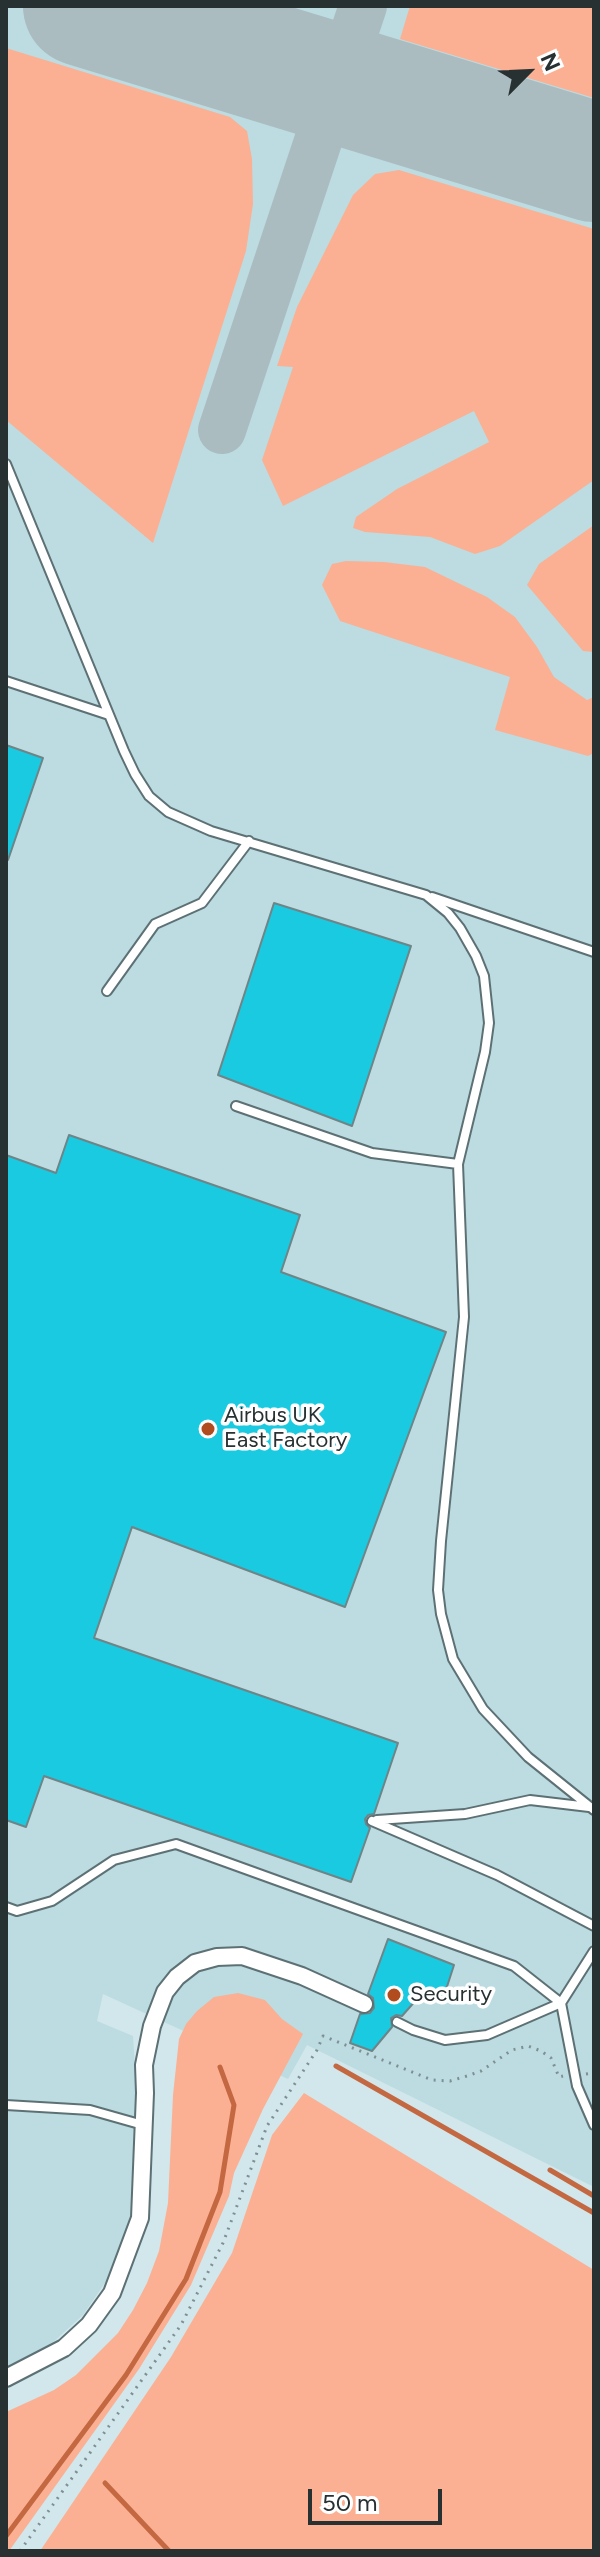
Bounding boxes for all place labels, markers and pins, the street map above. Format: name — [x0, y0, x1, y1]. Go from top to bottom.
place label: Airbus UK East Factory — [224, 1403, 347, 1454]
marker: Airbus UK East Factory — [199, 1420, 217, 1438]
place label: Security — [410, 1982, 492, 2008]
marker: Security — [385, 1986, 403, 2004]

